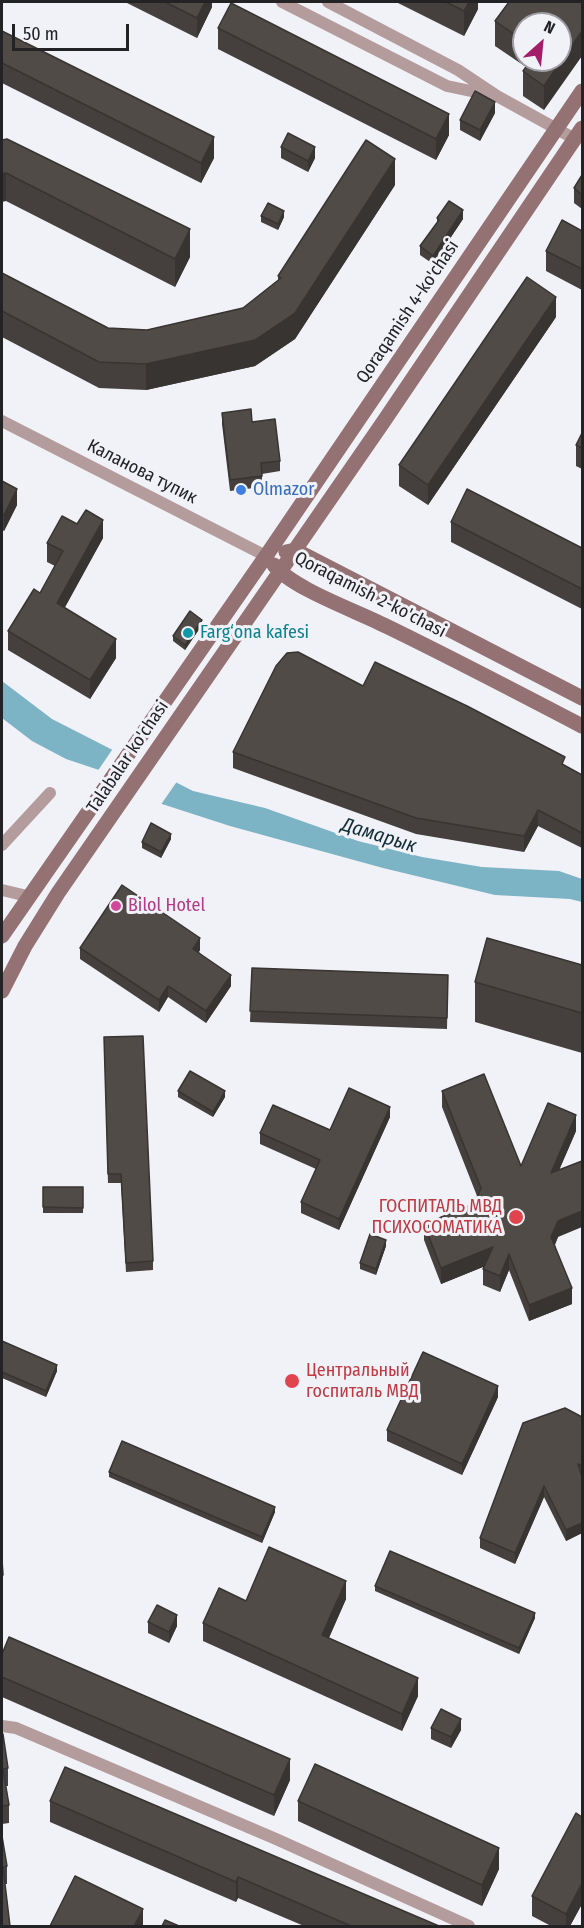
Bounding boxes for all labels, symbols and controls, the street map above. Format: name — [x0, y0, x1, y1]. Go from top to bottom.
scale bar — [15, 12, 132, 50]
north arrow — [512, 12, 572, 72]
text: N — [541, 17, 558, 38]
text: 50 m — [23, 23, 59, 45]
street label: Qoraqamish 4-ko'chasi — [352, 236, 464, 388]
street label: Каланова тупик — [83, 435, 201, 509]
place label: Olmazor — [253, 479, 314, 501]
marker: Olmazor — [234, 483, 248, 497]
street label: Qoraqamish 2-ko'chasi — [291, 547, 449, 643]
place label: Farg‘ona kafesi — [200, 622, 309, 644]
marker: Farg‘ona kafesi — [181, 626, 195, 640]
street label: Talabalar ko'chasi — [83, 697, 173, 817]
water label: Дамарык — [339, 813, 419, 859]
place label: Bilol Hotel — [128, 895, 205, 917]
marker: Bilol Hotel — [109, 899, 123, 913]
place label: ГОСПИТАЛЬ МВД ПСИХОСОМАТИКА — [372, 1196, 502, 1238]
marker: ГОСПИТАЛЬ МВД ПСИХОСОМАТИКА — [507, 1208, 525, 1226]
place label: Центральный госпиталь МВД — [306, 1360, 419, 1402]
marker: Центральный госпиталь МВД — [283, 1372, 301, 1390]

